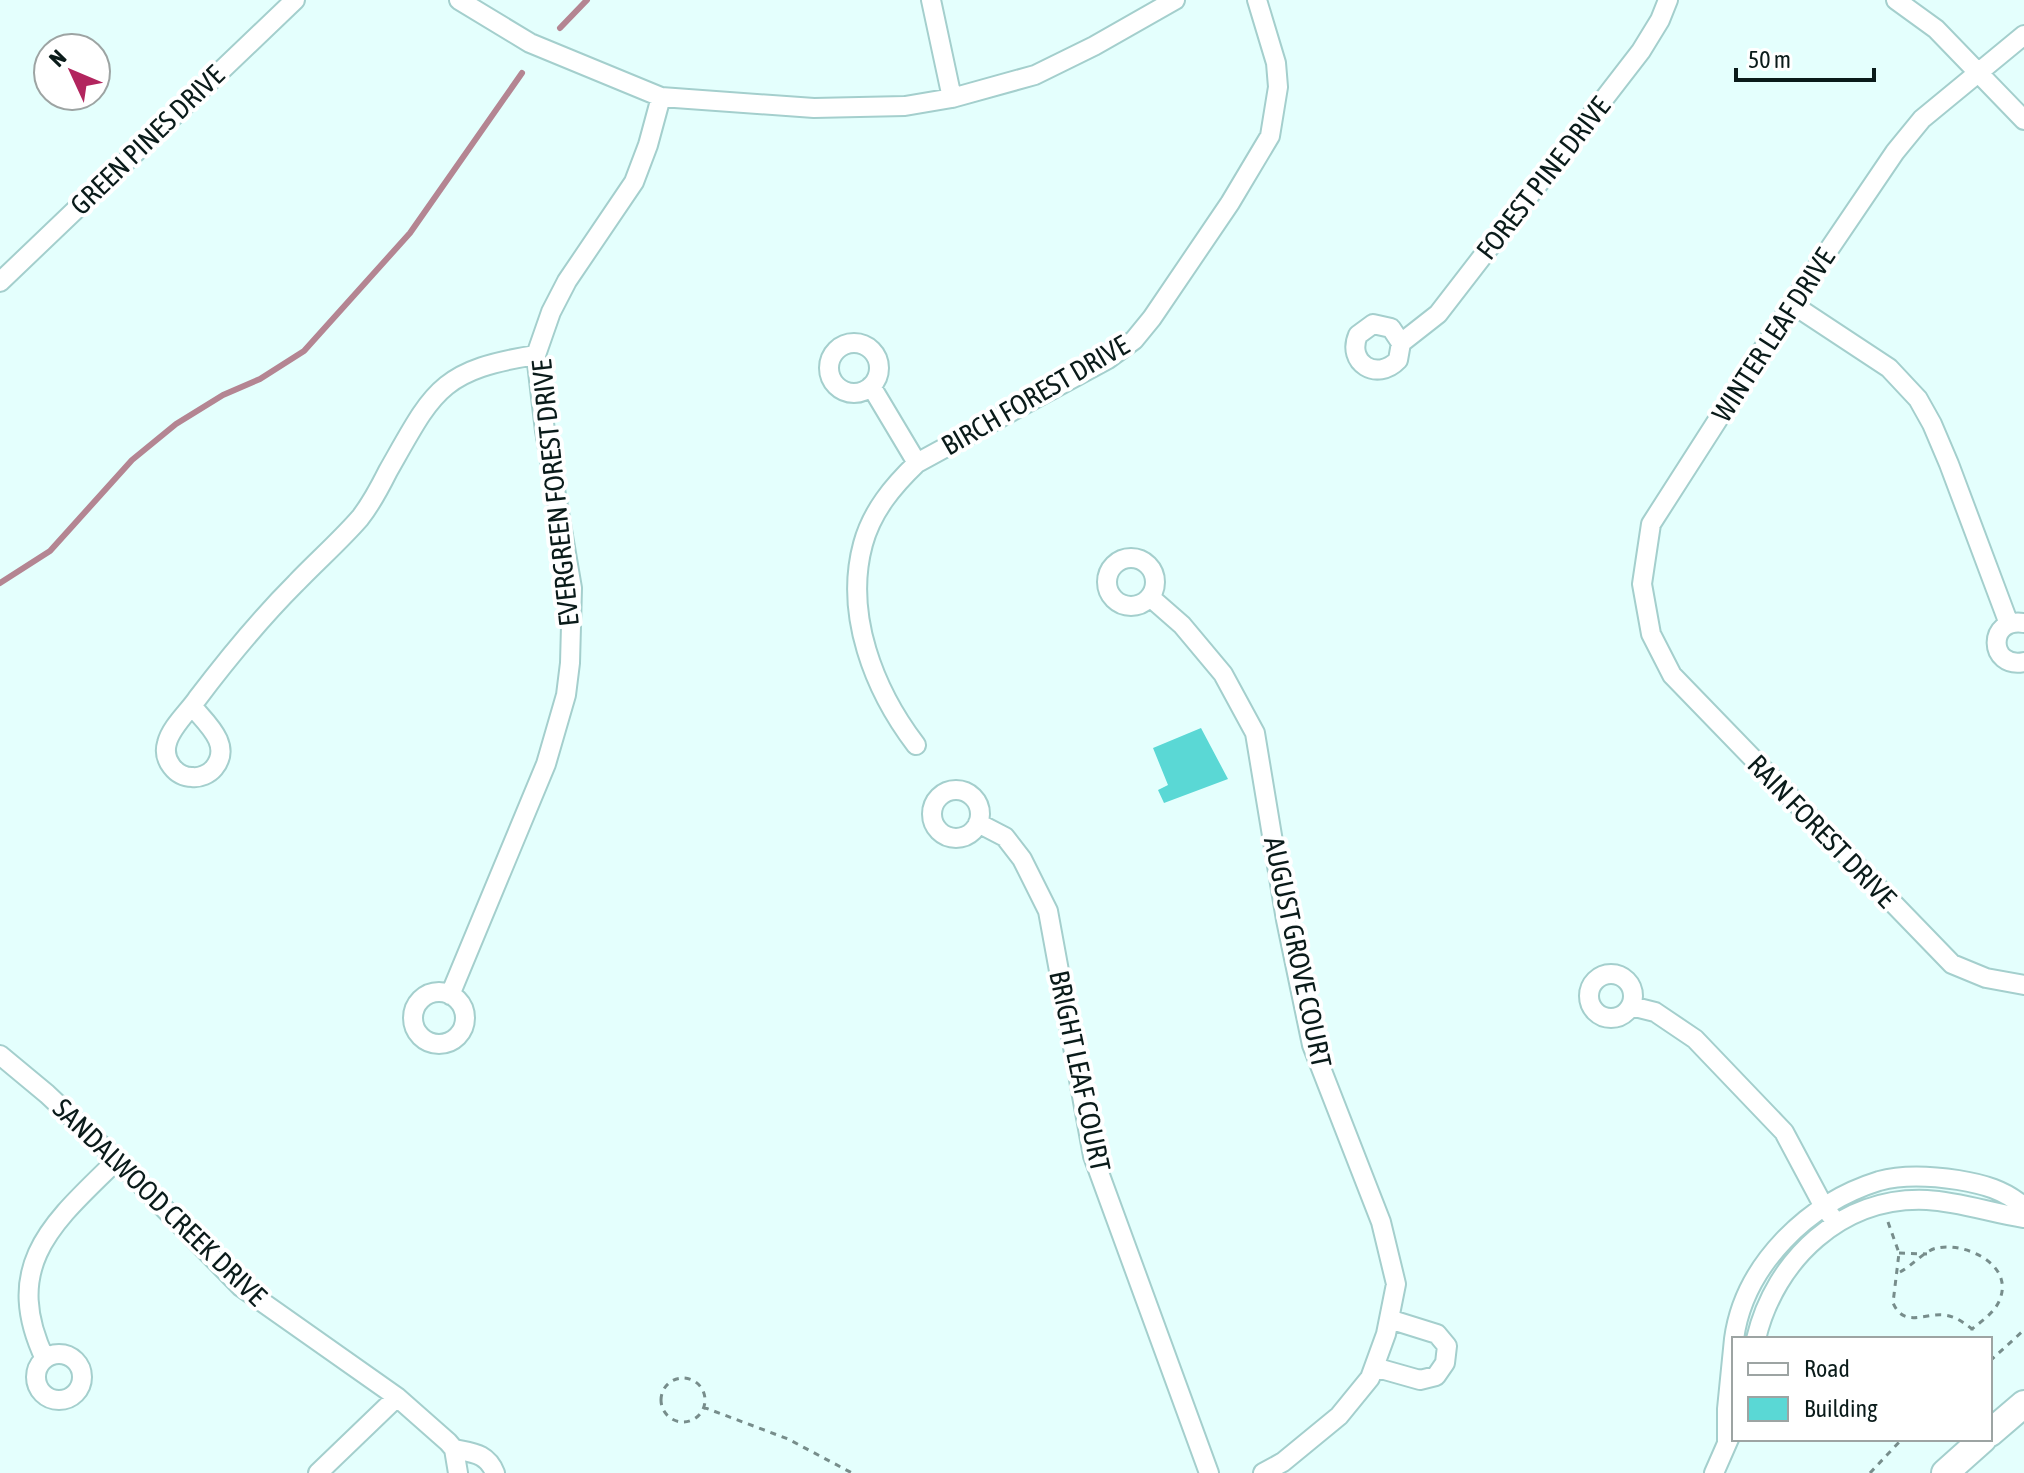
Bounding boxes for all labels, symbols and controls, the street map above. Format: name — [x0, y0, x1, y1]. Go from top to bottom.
north arrow — [32, 32, 112, 112]
scale bar — [1736, 32, 1874, 82]
text: N — [44, 44, 71, 72]
text: 50 m — [1748, 46, 1791, 73]
street label: GREEN PINES DRIVE — [64, 59, 230, 221]
street label: FOREST PINE DRIVE — [1470, 90, 1616, 266]
street label: WINTER LEAF DRIVE — [1705, 242, 1841, 428]
street label: BIRCH FOREST DRIVE — [936, 328, 1134, 462]
street label: EVERGREEN FOREST DRIVE — [525, 358, 585, 628]
street label: RAIN FOREST DRIVE — [1741, 748, 1903, 914]
street label: AUGUST GROVE COURT — [1258, 834, 1338, 1070]
street label: BRIGHT LEAF COURT — [1043, 968, 1117, 1174]
street label: SANDALWOOD CREEK DRIVE — [47, 1092, 273, 1312]
legend — [1732, 1337, 1992, 1441]
text: Road — [1804, 1355, 1850, 1382]
text: Building — [1804, 1395, 1878, 1422]

